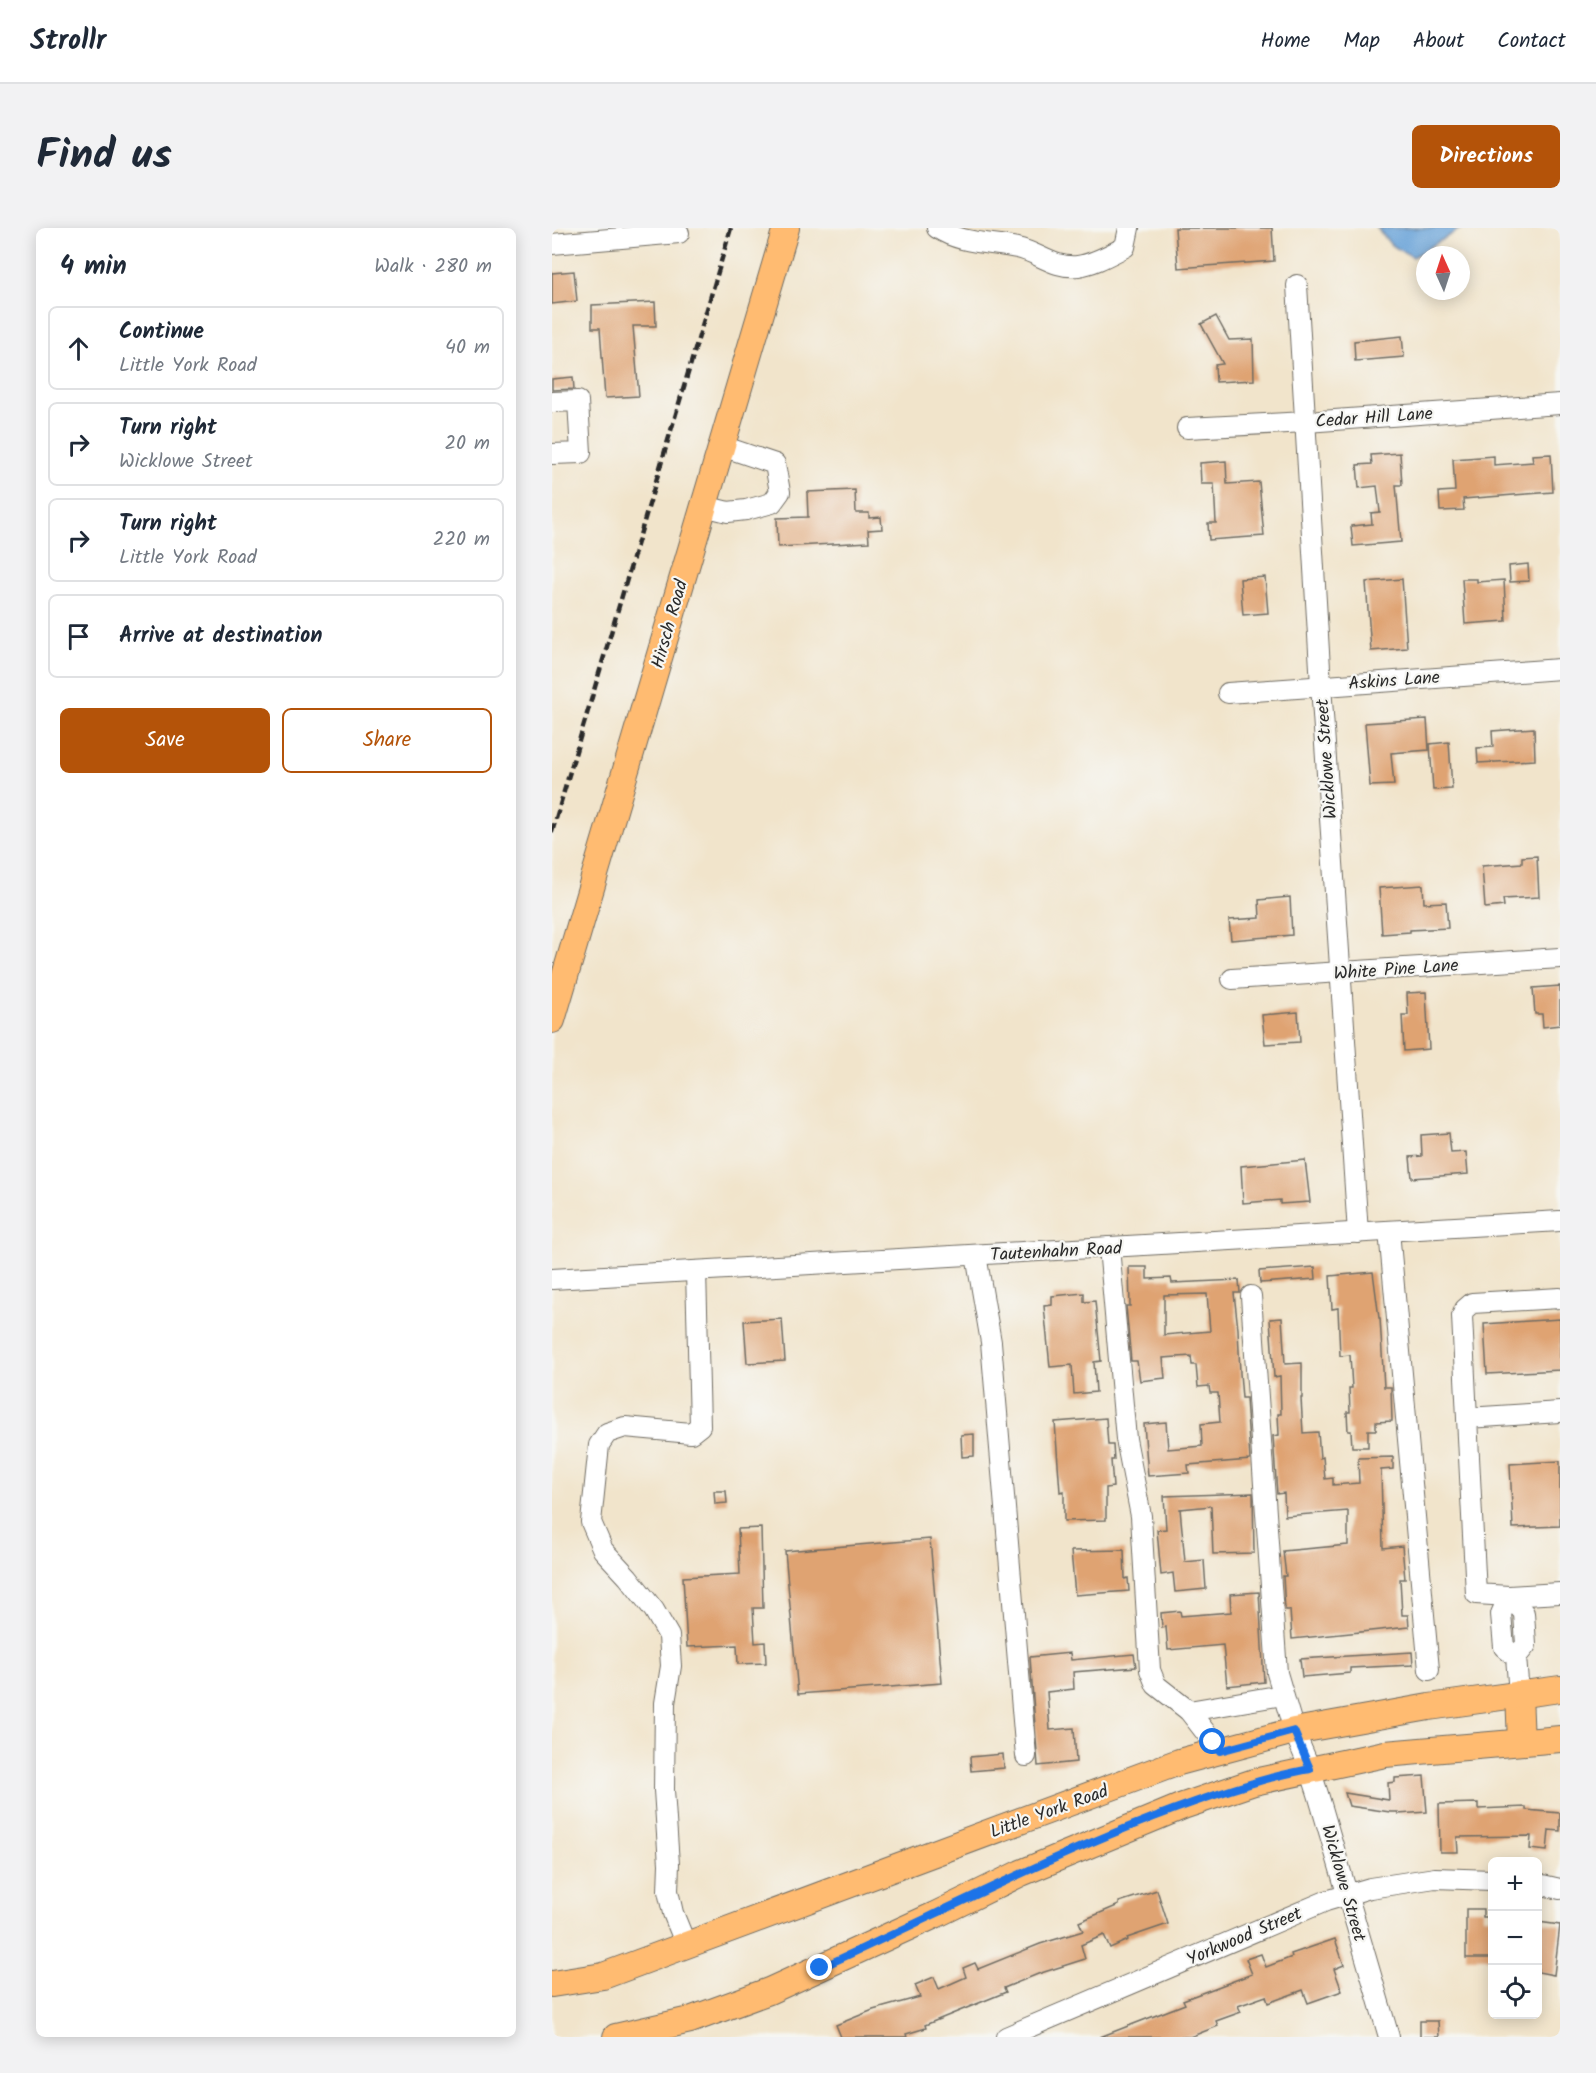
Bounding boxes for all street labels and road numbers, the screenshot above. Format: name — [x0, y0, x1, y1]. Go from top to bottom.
street label: Cedar Hill Lane — [1314, 400, 1434, 437]
street label: Hirsch Road — [644, 576, 697, 672]
street label: Askins Lane — [1347, 664, 1441, 699]
street label: Wicklowe Street — [1309, 697, 1346, 820]
street label: White Pine Lane — [1333, 952, 1460, 989]
street label: Tautenhahn Road — [989, 1235, 1124, 1270]
street label: Little York Road — [986, 1777, 1114, 1847]
street label: Wicklowe Street — [1312, 1822, 1373, 1946]
street label: Yorkwood Street — [1182, 1900, 1308, 1975]

